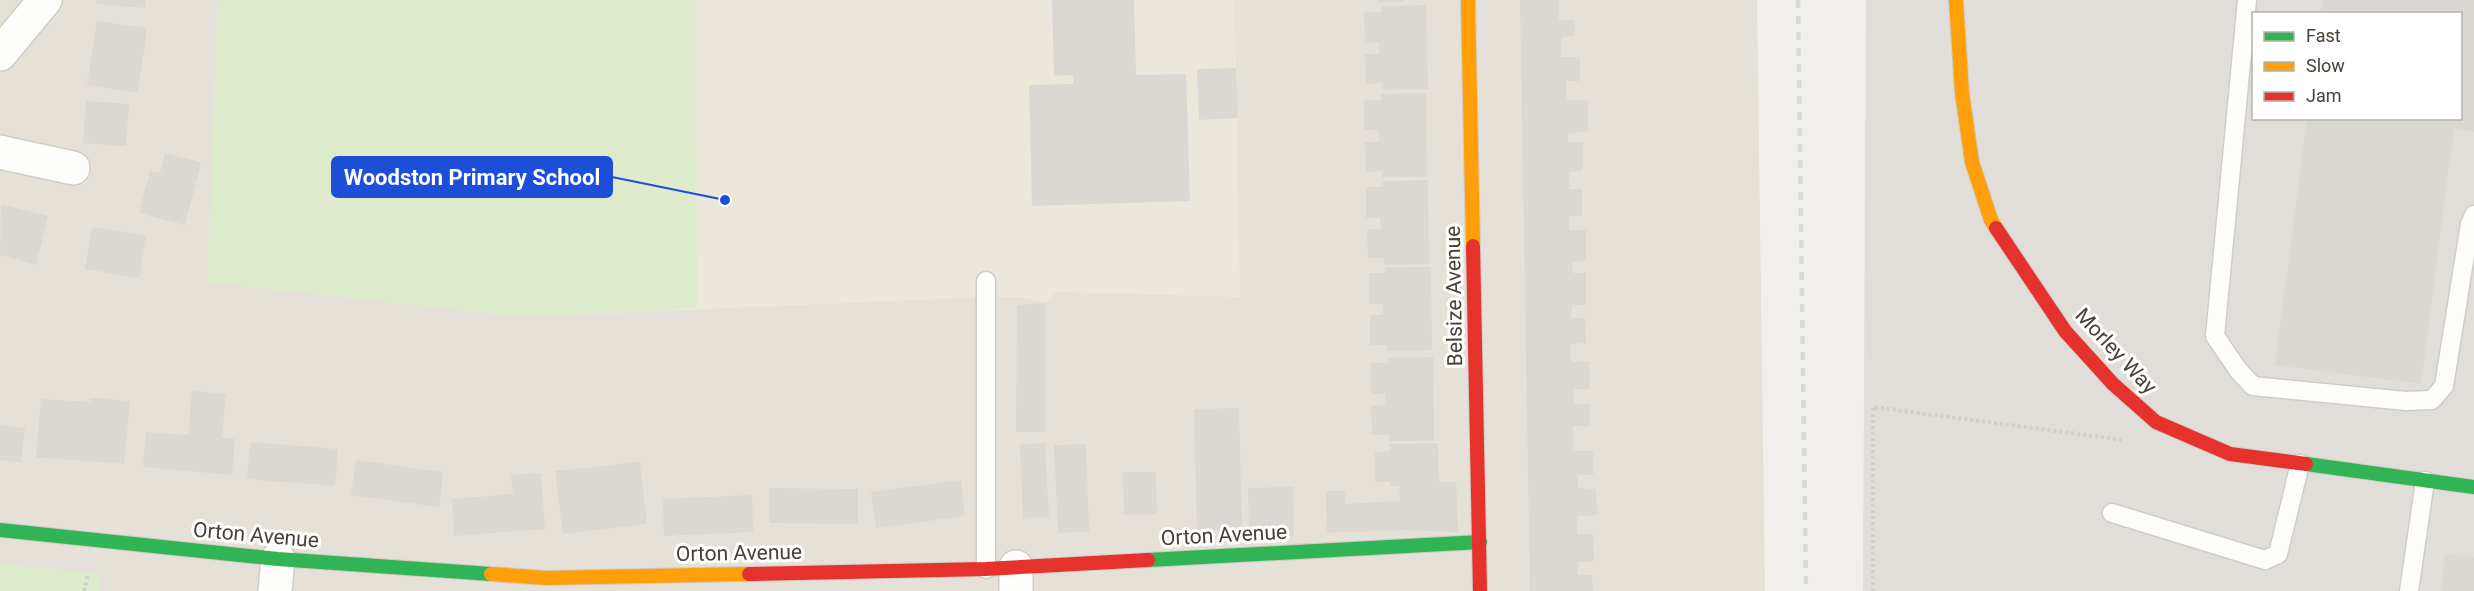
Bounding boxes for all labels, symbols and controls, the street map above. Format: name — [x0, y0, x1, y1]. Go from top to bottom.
legend — [2252, 12, 2462, 120]
text: Fast — [2306, 25, 2341, 46]
text: Slow — [2306, 55, 2345, 76]
text: Jam — [2306, 85, 2342, 106]
callout: Woodston Primary School — [332, 157, 612, 197]
text: Woodston Primary School — [344, 165, 600, 190]
street label: Belsize Avenue — [1441, 226, 1467, 366]
street label: Morley Way — [2070, 303, 2162, 399]
street label: Orton Avenue — [192, 518, 320, 552]
street label: Orton Avenue — [1160, 520, 1288, 550]
street label: Orton Avenue — [676, 540, 802, 566]

